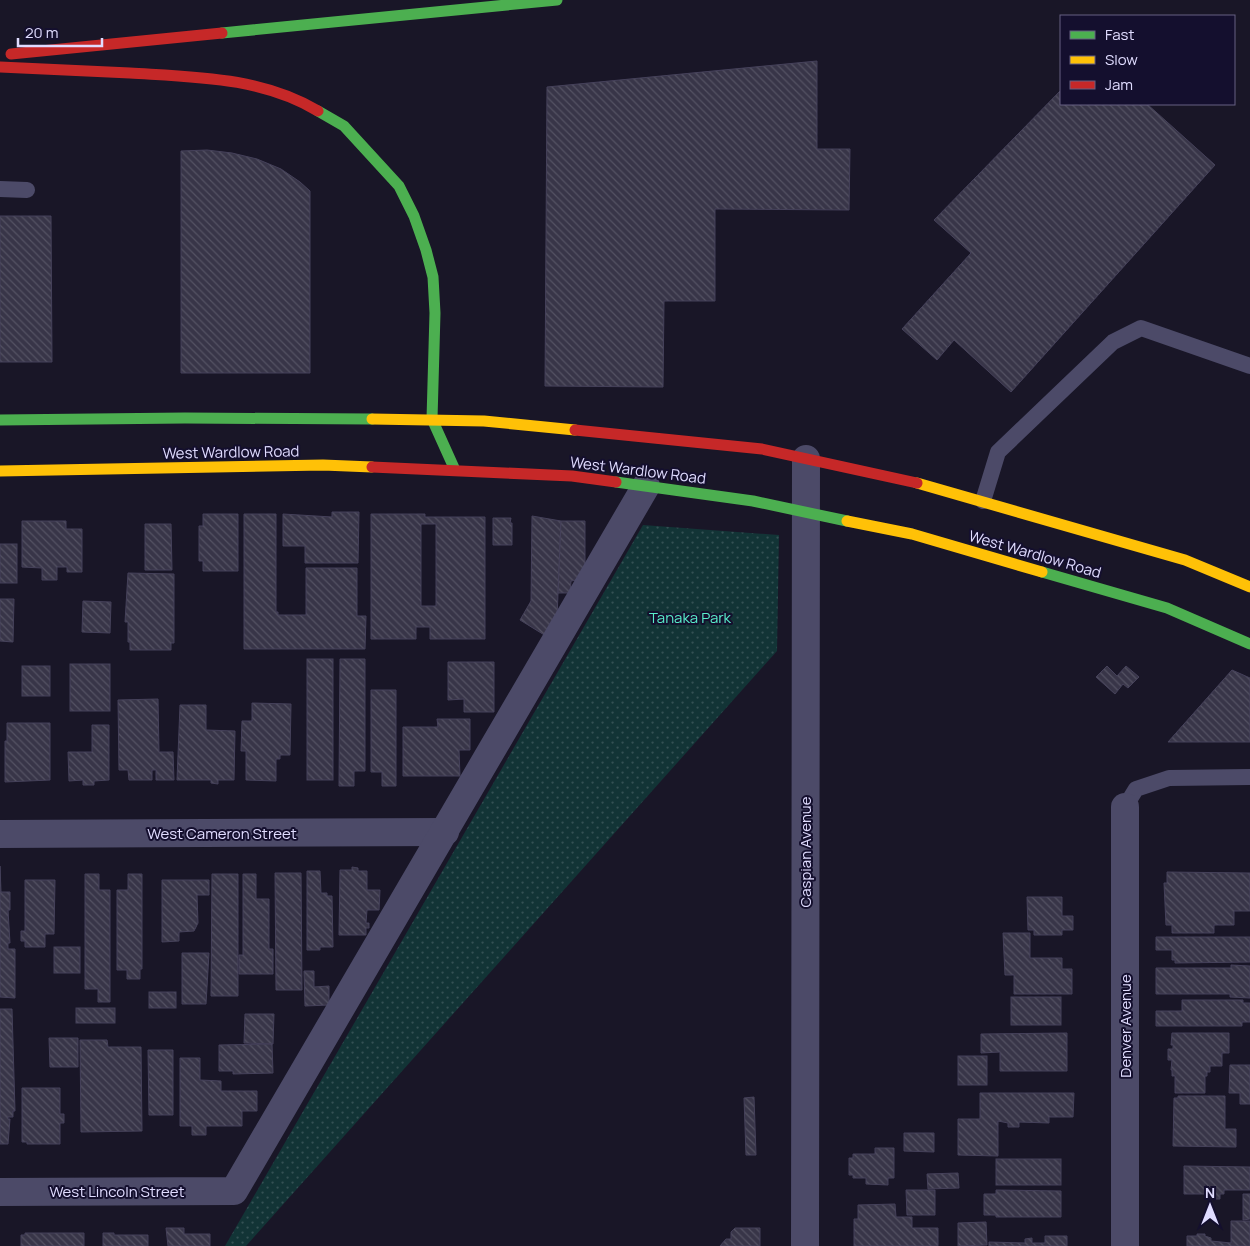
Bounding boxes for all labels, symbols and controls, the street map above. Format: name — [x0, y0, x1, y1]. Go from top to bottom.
scale bar — [18, 15, 101, 47]
legend — [1060, 15, 1235, 105]
text: 20 m — [25, 22, 58, 43]
text: Fast — [1105, 24, 1134, 45]
text: Slow — [1105, 49, 1138, 70]
text: Jam — [1105, 74, 1133, 95]
street label: West Wardlow Road — [162, 440, 300, 464]
street label: West Wardlow Road — [569, 451, 707, 489]
street label: West Wardlow Road — [966, 525, 1104, 583]
park label: Tanaka Park — [649, 607, 732, 628]
street label: Caspian Avenue — [795, 796, 816, 907]
street label: West Cameron Street — [147, 823, 297, 844]
street label: Denver Avenue — [1115, 974, 1136, 1078]
street label: West Lincoln Street — [49, 1181, 185, 1202]
north arrow — [1185, 1181, 1235, 1231]
text: N — [1205, 1183, 1215, 1202]

